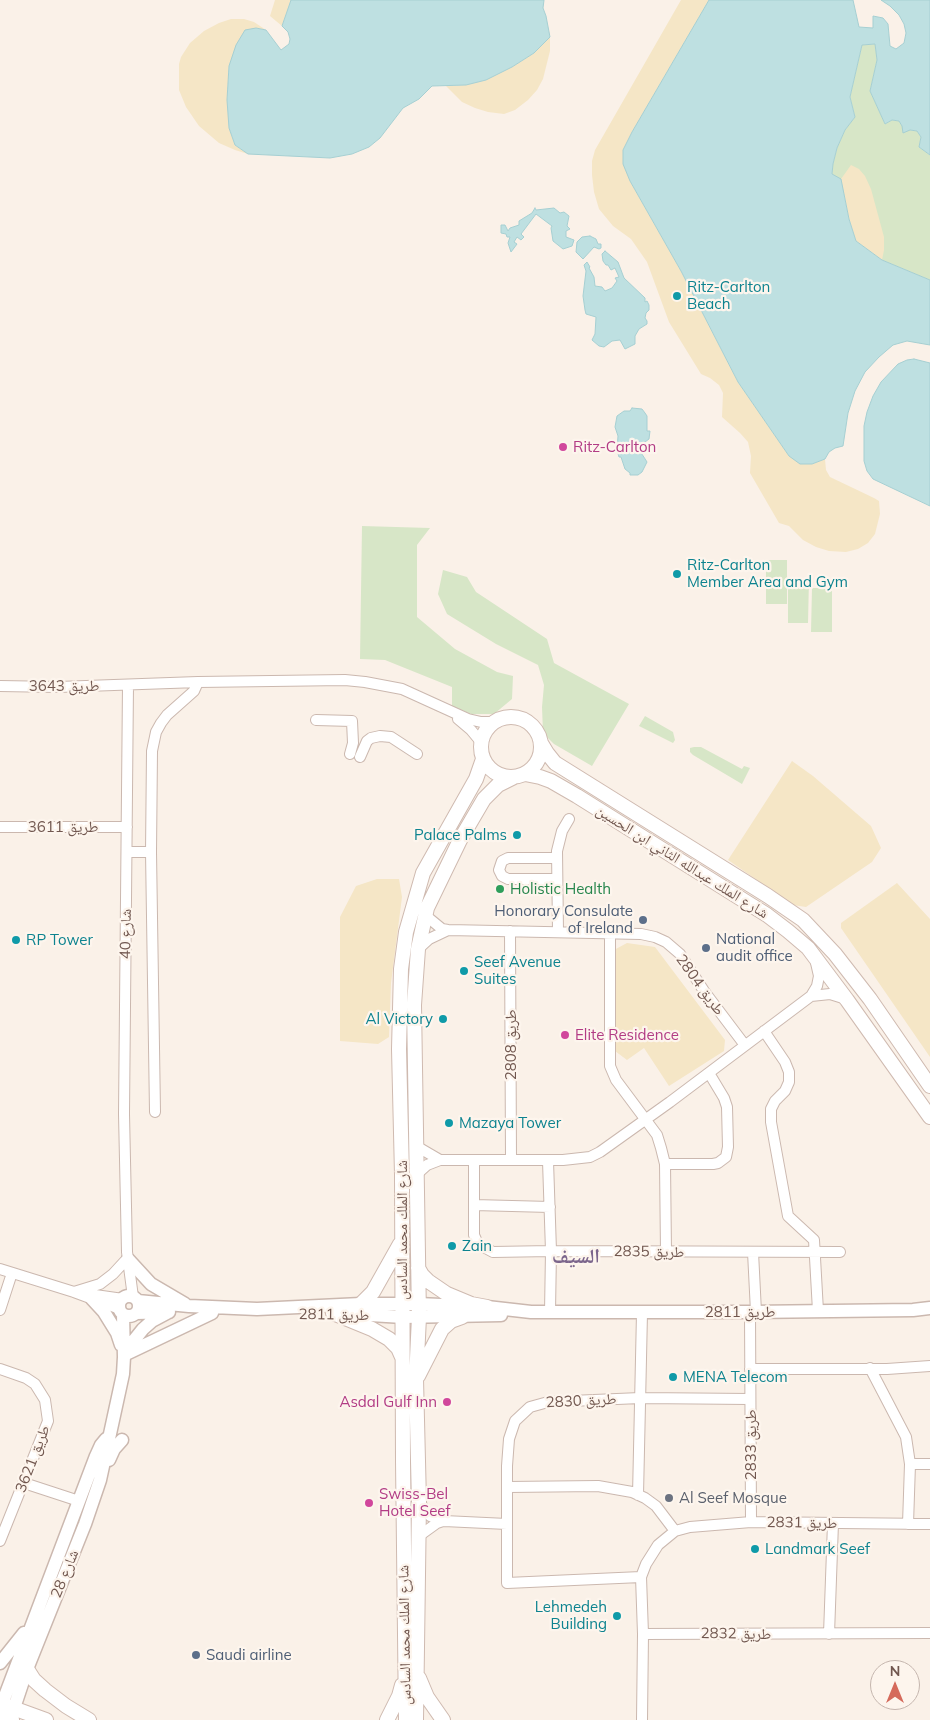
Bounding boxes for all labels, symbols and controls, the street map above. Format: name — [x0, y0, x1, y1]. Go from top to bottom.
place label: Ritz-Carlton Beach — [687, 278, 770, 313]
marker: Ritz-Carlton Beach — [671, 290, 683, 302]
place label: Ritz-Carlton — [573, 438, 656, 456]
marker: Ritz-Carlton — [557, 441, 569, 453]
place label: Ritz-Carlton Member Area and Gym — [687, 556, 848, 591]
marker: Ritz-Carlton Member Area and Gym — [671, 568, 683, 580]
street label: طريق 3643 — [29, 677, 99, 695]
street label: شارع الملك عبدالله الثاني ابن الحسين — [593, 801, 771, 923]
street label: طريق 3611 — [28, 818, 98, 836]
place label: Palace Palms — [414, 826, 507, 844]
marker: Palace Palms — [511, 829, 523, 841]
place label: Holistic Health — [510, 880, 611, 898]
marker: Holistic Health — [494, 883, 506, 895]
place label: Honorary Consulate of Ireland — [494, 902, 633, 937]
street label: شارع 40 — [117, 909, 135, 959]
marker: Honorary Consulate of Ireland — [637, 914, 649, 926]
place label: National audit office — [716, 930, 793, 965]
place label: RP Tower — [26, 931, 93, 949]
marker: RP Tower — [10, 934, 22, 946]
marker: National audit office — [700, 942, 712, 954]
street label: طريق 2804 — [672, 951, 728, 1019]
place label: Seef Avenue Suites — [474, 953, 561, 988]
marker: Seef Avenue Suites — [458, 965, 470, 977]
place label: Al Victory — [365, 1010, 433, 1028]
street label: طريق 2808 — [502, 1010, 520, 1080]
marker: Al Victory — [437, 1013, 449, 1025]
place label: Elite Residence — [575, 1026, 679, 1044]
marker: Elite Residence — [559, 1029, 571, 1041]
place label: Mazaya Tower — [459, 1114, 561, 1132]
marker: Mazaya Tower — [443, 1117, 455, 1129]
street label: شارع الملك محمد السادس — [393, 1160, 411, 1300]
place label: Zain — [462, 1237, 492, 1255]
marker: Zain — [446, 1240, 458, 1252]
street label: طريق 2835 — [614, 1242, 684, 1262]
district label: السيف — [552, 1245, 600, 1269]
street label: طريق 2811 — [705, 1303, 775, 1321]
street label: طريق 2811 — [299, 1305, 369, 1325]
place label: MENA Telecom — [683, 1368, 788, 1386]
marker: MENA Telecom — [667, 1371, 679, 1383]
street label: طريق 2830 — [545, 1390, 617, 1412]
place label: Asdal Gulf Inn — [340, 1393, 437, 1411]
marker: Asdal Gulf Inn — [441, 1396, 453, 1408]
street label: طريق 2833 — [742, 1410, 760, 1480]
street label: طريق 3621 — [12, 1423, 54, 1495]
place label: Swiss-Bel Hotel Seef — [379, 1485, 451, 1520]
place label: Al Seef Mosque — [679, 1489, 787, 1507]
marker: Al Seef Mosque — [663, 1492, 675, 1504]
marker: Swiss-Bel Hotel Seef — [363, 1497, 375, 1509]
street label: طريق 2831 — [767, 1513, 837, 1533]
place label: Landmark Seef — [765, 1540, 870, 1558]
marker: Landmark Seef — [749, 1543, 761, 1555]
street label: شارع 28 — [47, 1547, 83, 1601]
street label: شارع الملك محمد السادس — [395, 1565, 415, 1705]
place label: Lehmedeh Building — [535, 1598, 607, 1633]
marker: Lehmedeh Building — [611, 1610, 623, 1622]
street label: طريق 2832 — [701, 1624, 771, 1644]
place label: Saudi airline — [206, 1646, 292, 1664]
marker: Saudi airline — [190, 1649, 202, 1661]
north arrow — [870, 1660, 920, 1710]
text: N — [890, 1662, 900, 1680]

